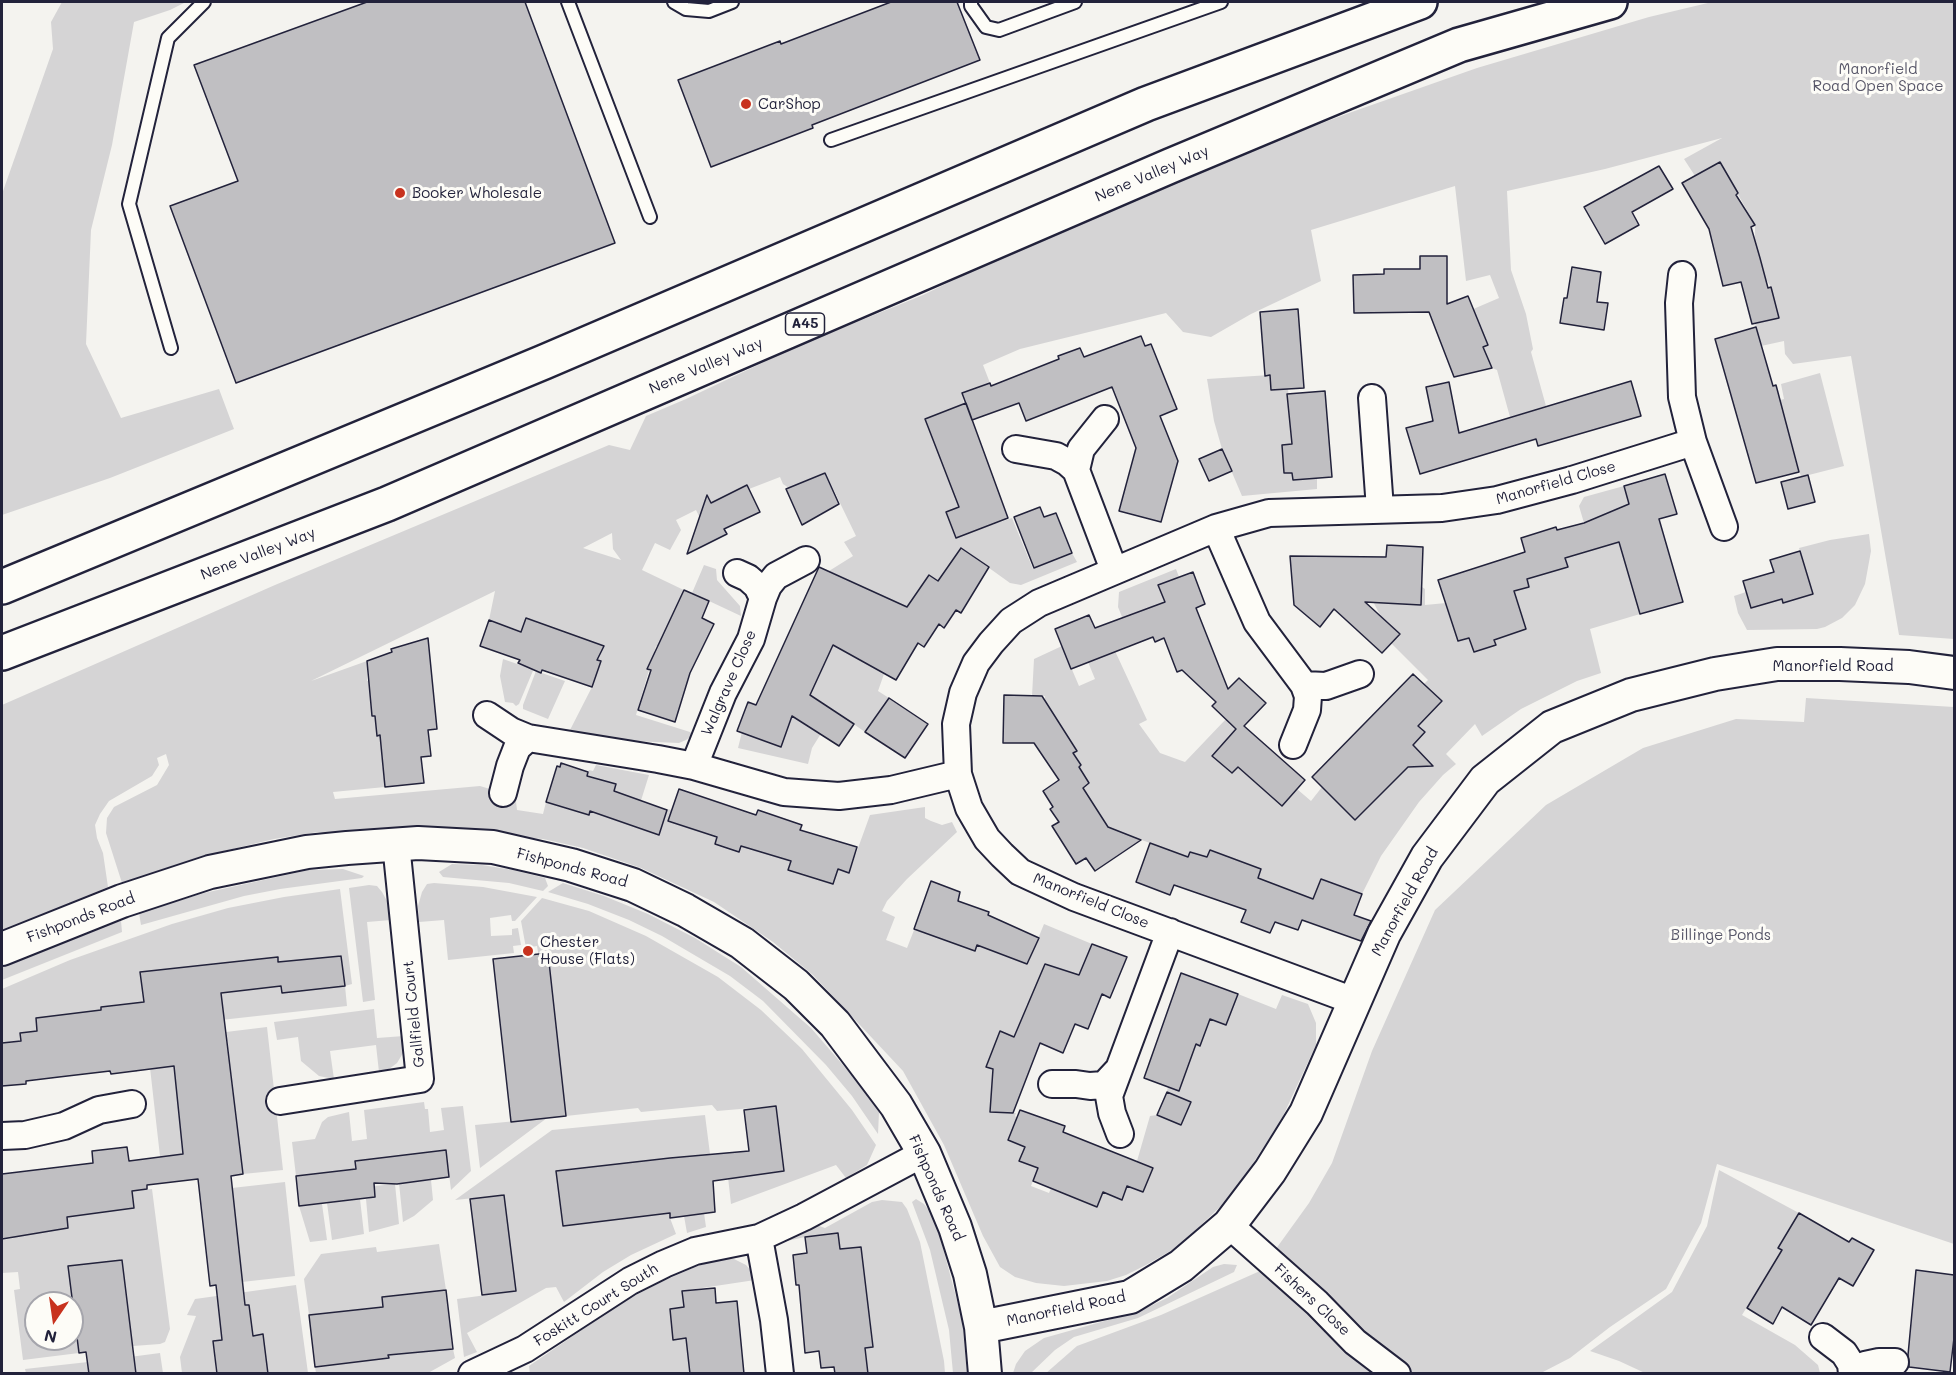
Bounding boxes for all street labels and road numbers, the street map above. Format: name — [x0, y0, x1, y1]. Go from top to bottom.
street label: Nene Valley Way — [1093, 142, 1211, 206]
road number: A45 — [786, 313, 824, 335]
street label: Nene Valley Way — [647, 334, 765, 398]
street label: Manorfield Close — [1494, 457, 1618, 509]
street label: Nene Valley Way — [198, 524, 318, 584]
street label: Walgrave Close — [698, 627, 760, 739]
street label: Manorfield Road — [1772, 657, 1894, 675]
street label: Fishponds Road — [515, 845, 629, 891]
street label: Manorfield Road — [1368, 845, 1442, 959]
street label: Manorfield Close — [1030, 869, 1152, 933]
street label: Fishponds Road — [24, 889, 138, 947]
street label: Gallfield Court — [399, 959, 429, 1069]
street label: Fishponds Road — [905, 1132, 967, 1244]
street label: Foskitt Court South — [531, 1260, 661, 1350]
street label: Fishers Close — [1270, 1260, 1354, 1340]
street label: Manorfield Road — [1005, 1288, 1127, 1330]

